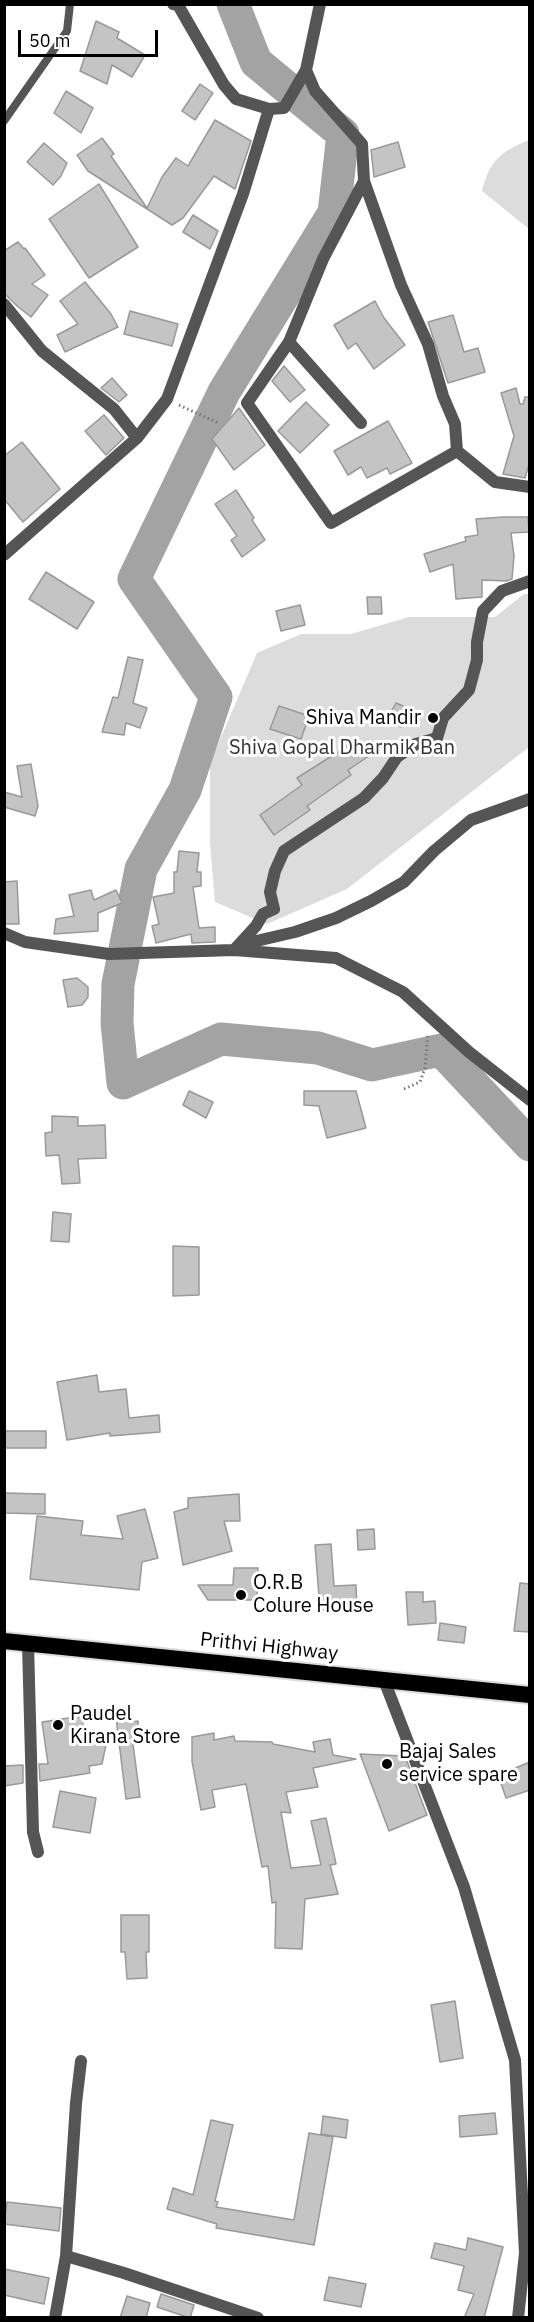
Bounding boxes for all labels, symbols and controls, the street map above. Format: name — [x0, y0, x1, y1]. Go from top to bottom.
scale bar — [21, 18, 160, 56]
text: 50 m — [29, 29, 71, 52]
place label: Shiva Mandir — [306, 706, 421, 730]
marker: Shiva Mandir — [426, 711, 440, 725]
park label: Shiva Gopal Dharmik Ban — [229, 736, 455, 760]
place label: O.R.B Colure House — [253, 1571, 374, 1618]
marker: O.R.B Colure House — [234, 1588, 248, 1602]
street label: Prithvi Highway — [199, 1628, 339, 1666]
place label: Paudel Kirana Store — [70, 1702, 180, 1749]
marker: Paudel Kirana Store — [51, 1718, 65, 1732]
place label: Bajaj Sales service spare — [399, 1740, 518, 1787]
marker: Bajaj Sales service spare — [380, 1757, 394, 1771]

